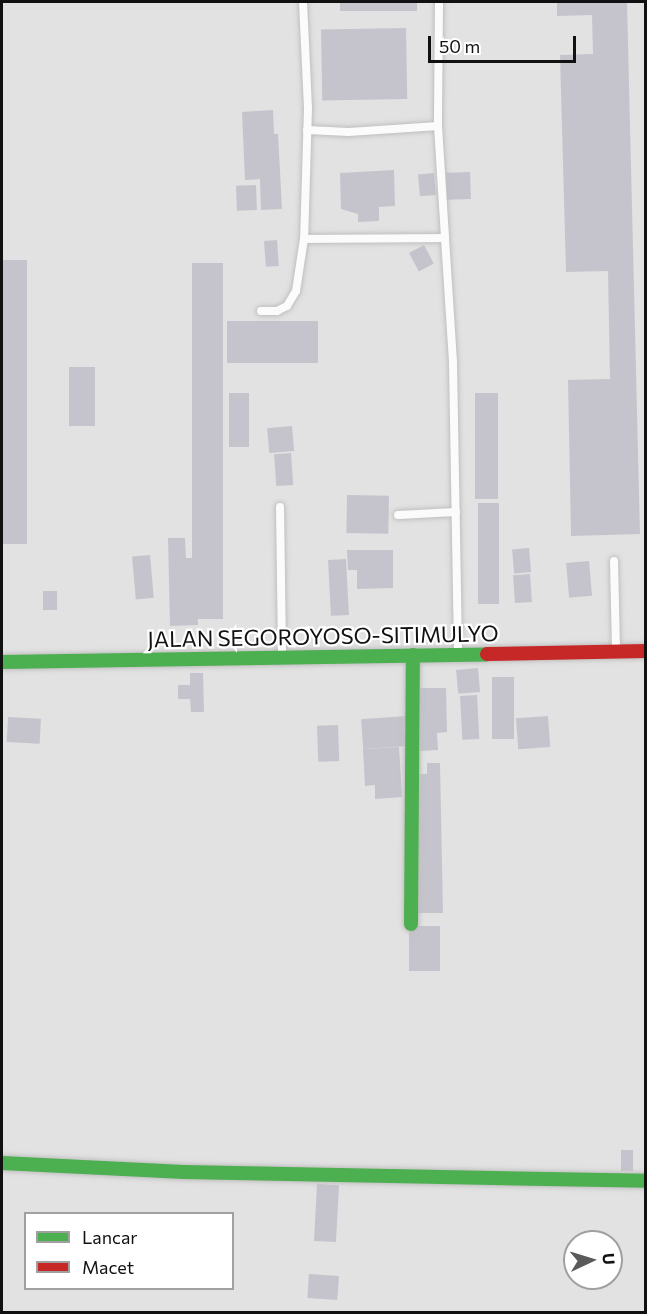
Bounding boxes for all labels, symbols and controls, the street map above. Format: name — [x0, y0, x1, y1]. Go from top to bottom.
scale bar — [431, 24, 580, 62]
text: 50 m — [439, 35, 480, 57]
street label: JALAN SEGOROYOSO-SITIMULYO — [147, 620, 499, 652]
legend — [24, 1212, 234, 1290]
text: Lancar — [82, 1226, 138, 1248]
north arrow — [563, 1230, 623, 1290]
text: U — [600, 1252, 619, 1265]
text: Macet — [82, 1256, 134, 1278]

